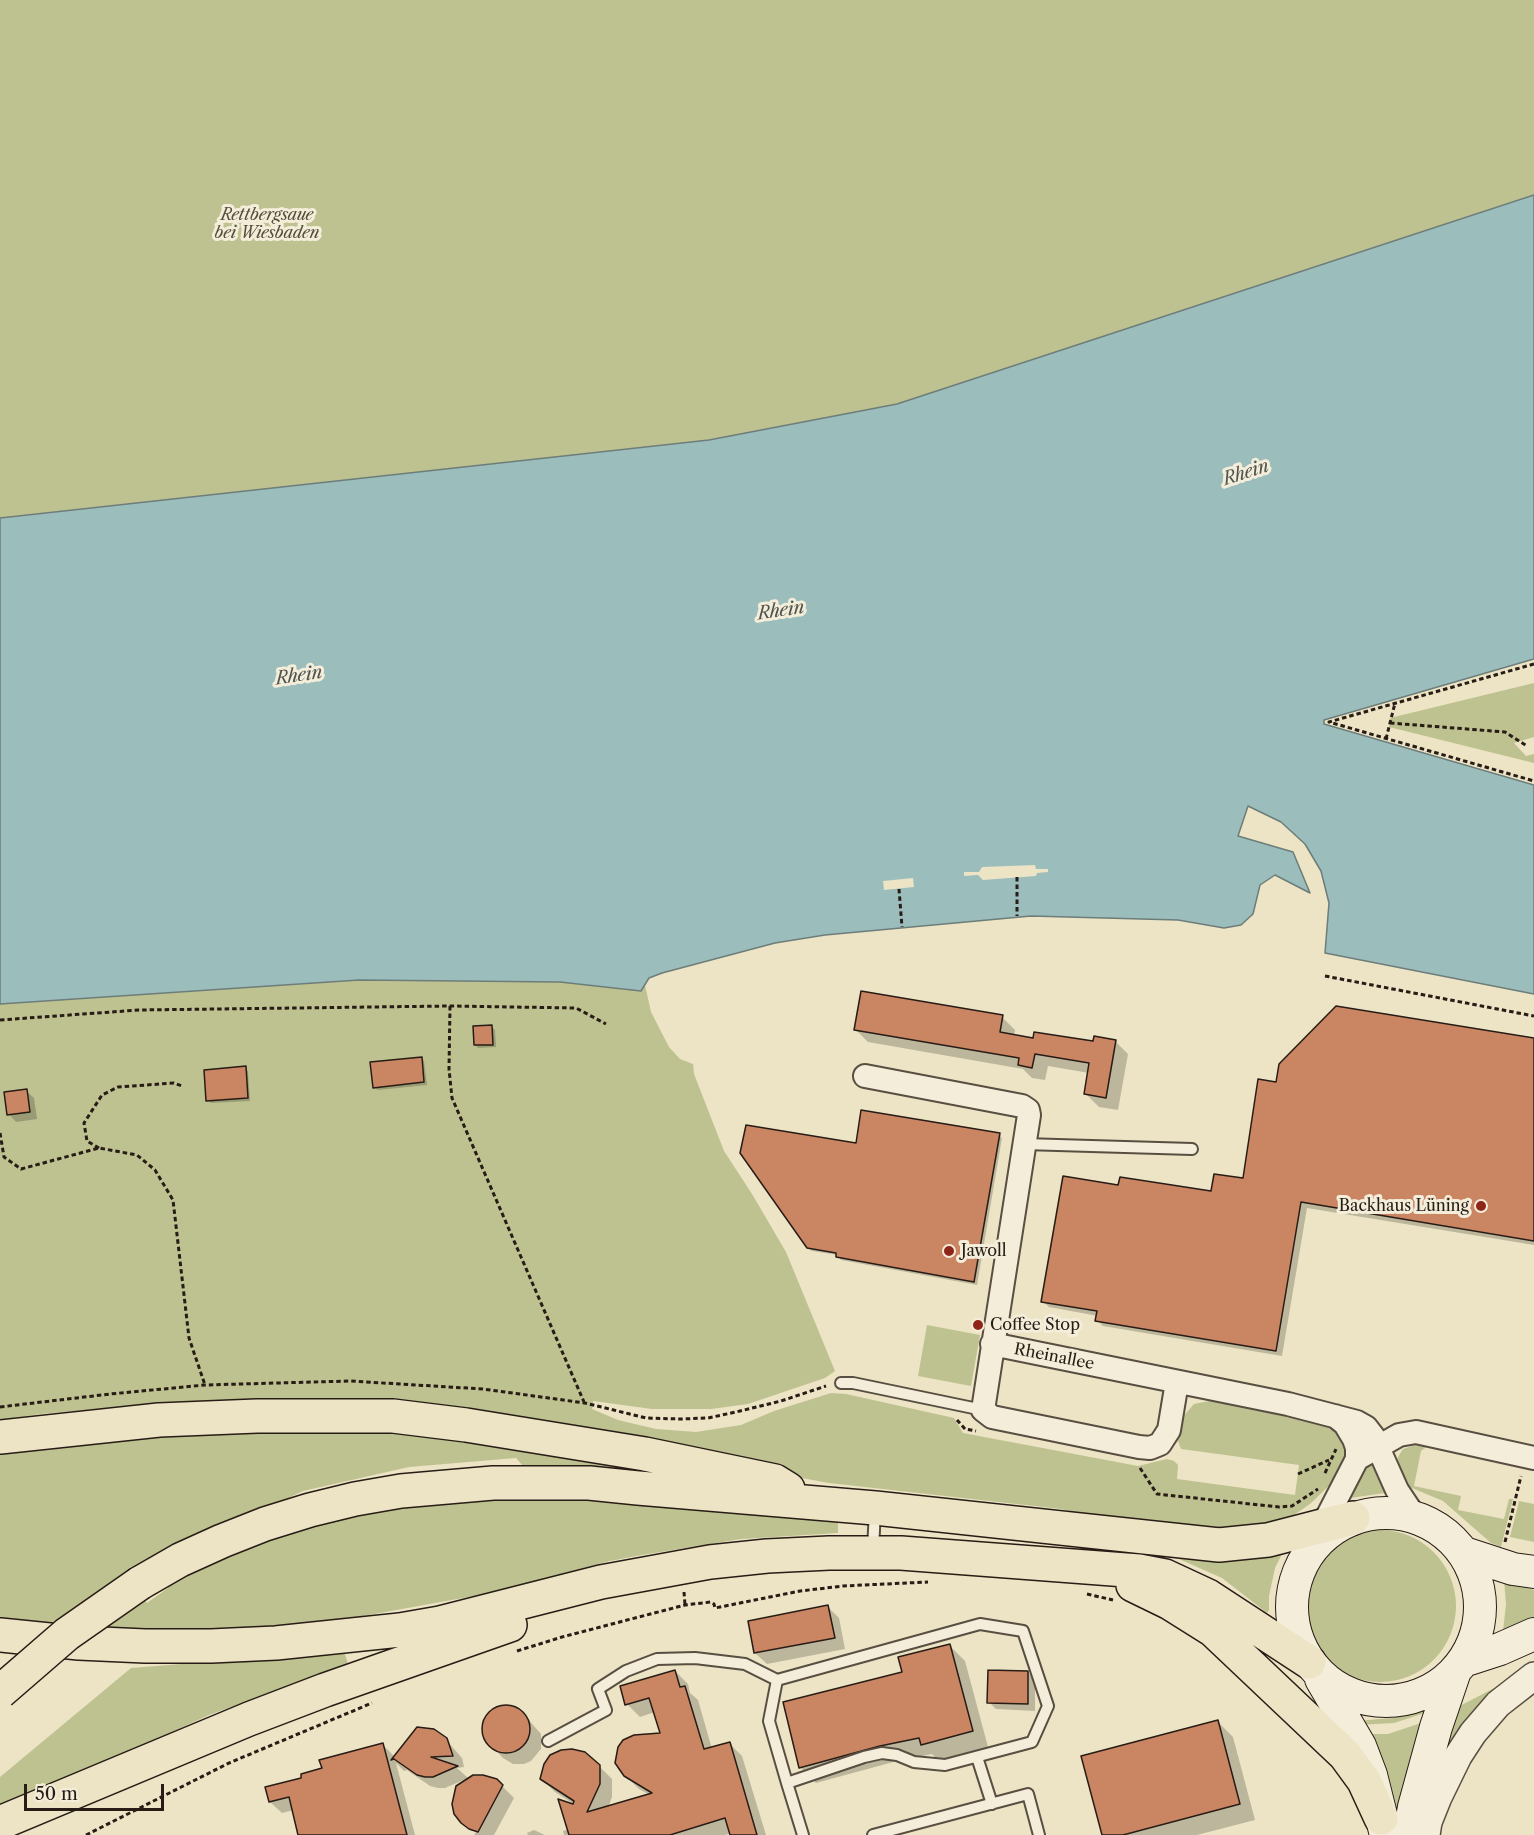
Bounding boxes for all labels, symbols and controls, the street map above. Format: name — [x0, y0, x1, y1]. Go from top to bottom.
park label: Rettbergsaue bei Wiesbaden — [215, 205, 319, 243]
water label: Rhein — [1220, 455, 1272, 491]
water label: Rhein — [756, 597, 806, 625]
water label: Rhein — [274, 662, 324, 690]
place label: Backhaus Lüning — [1339, 1196, 1469, 1216]
marker: Backhaus Lüning — [1474, 1199, 1488, 1213]
place label: Jawoll — [961, 1241, 1007, 1261]
marker: Jawoll — [942, 1244, 956, 1258]
place label: Coffee Stop — [990, 1315, 1080, 1335]
marker: Coffee Stop — [971, 1318, 985, 1332]
street label: Rheinallee — [1012, 1340, 1096, 1374]
scale bar — [27, 1772, 166, 1810]
text: 50 m — [35, 1783, 78, 1805]

